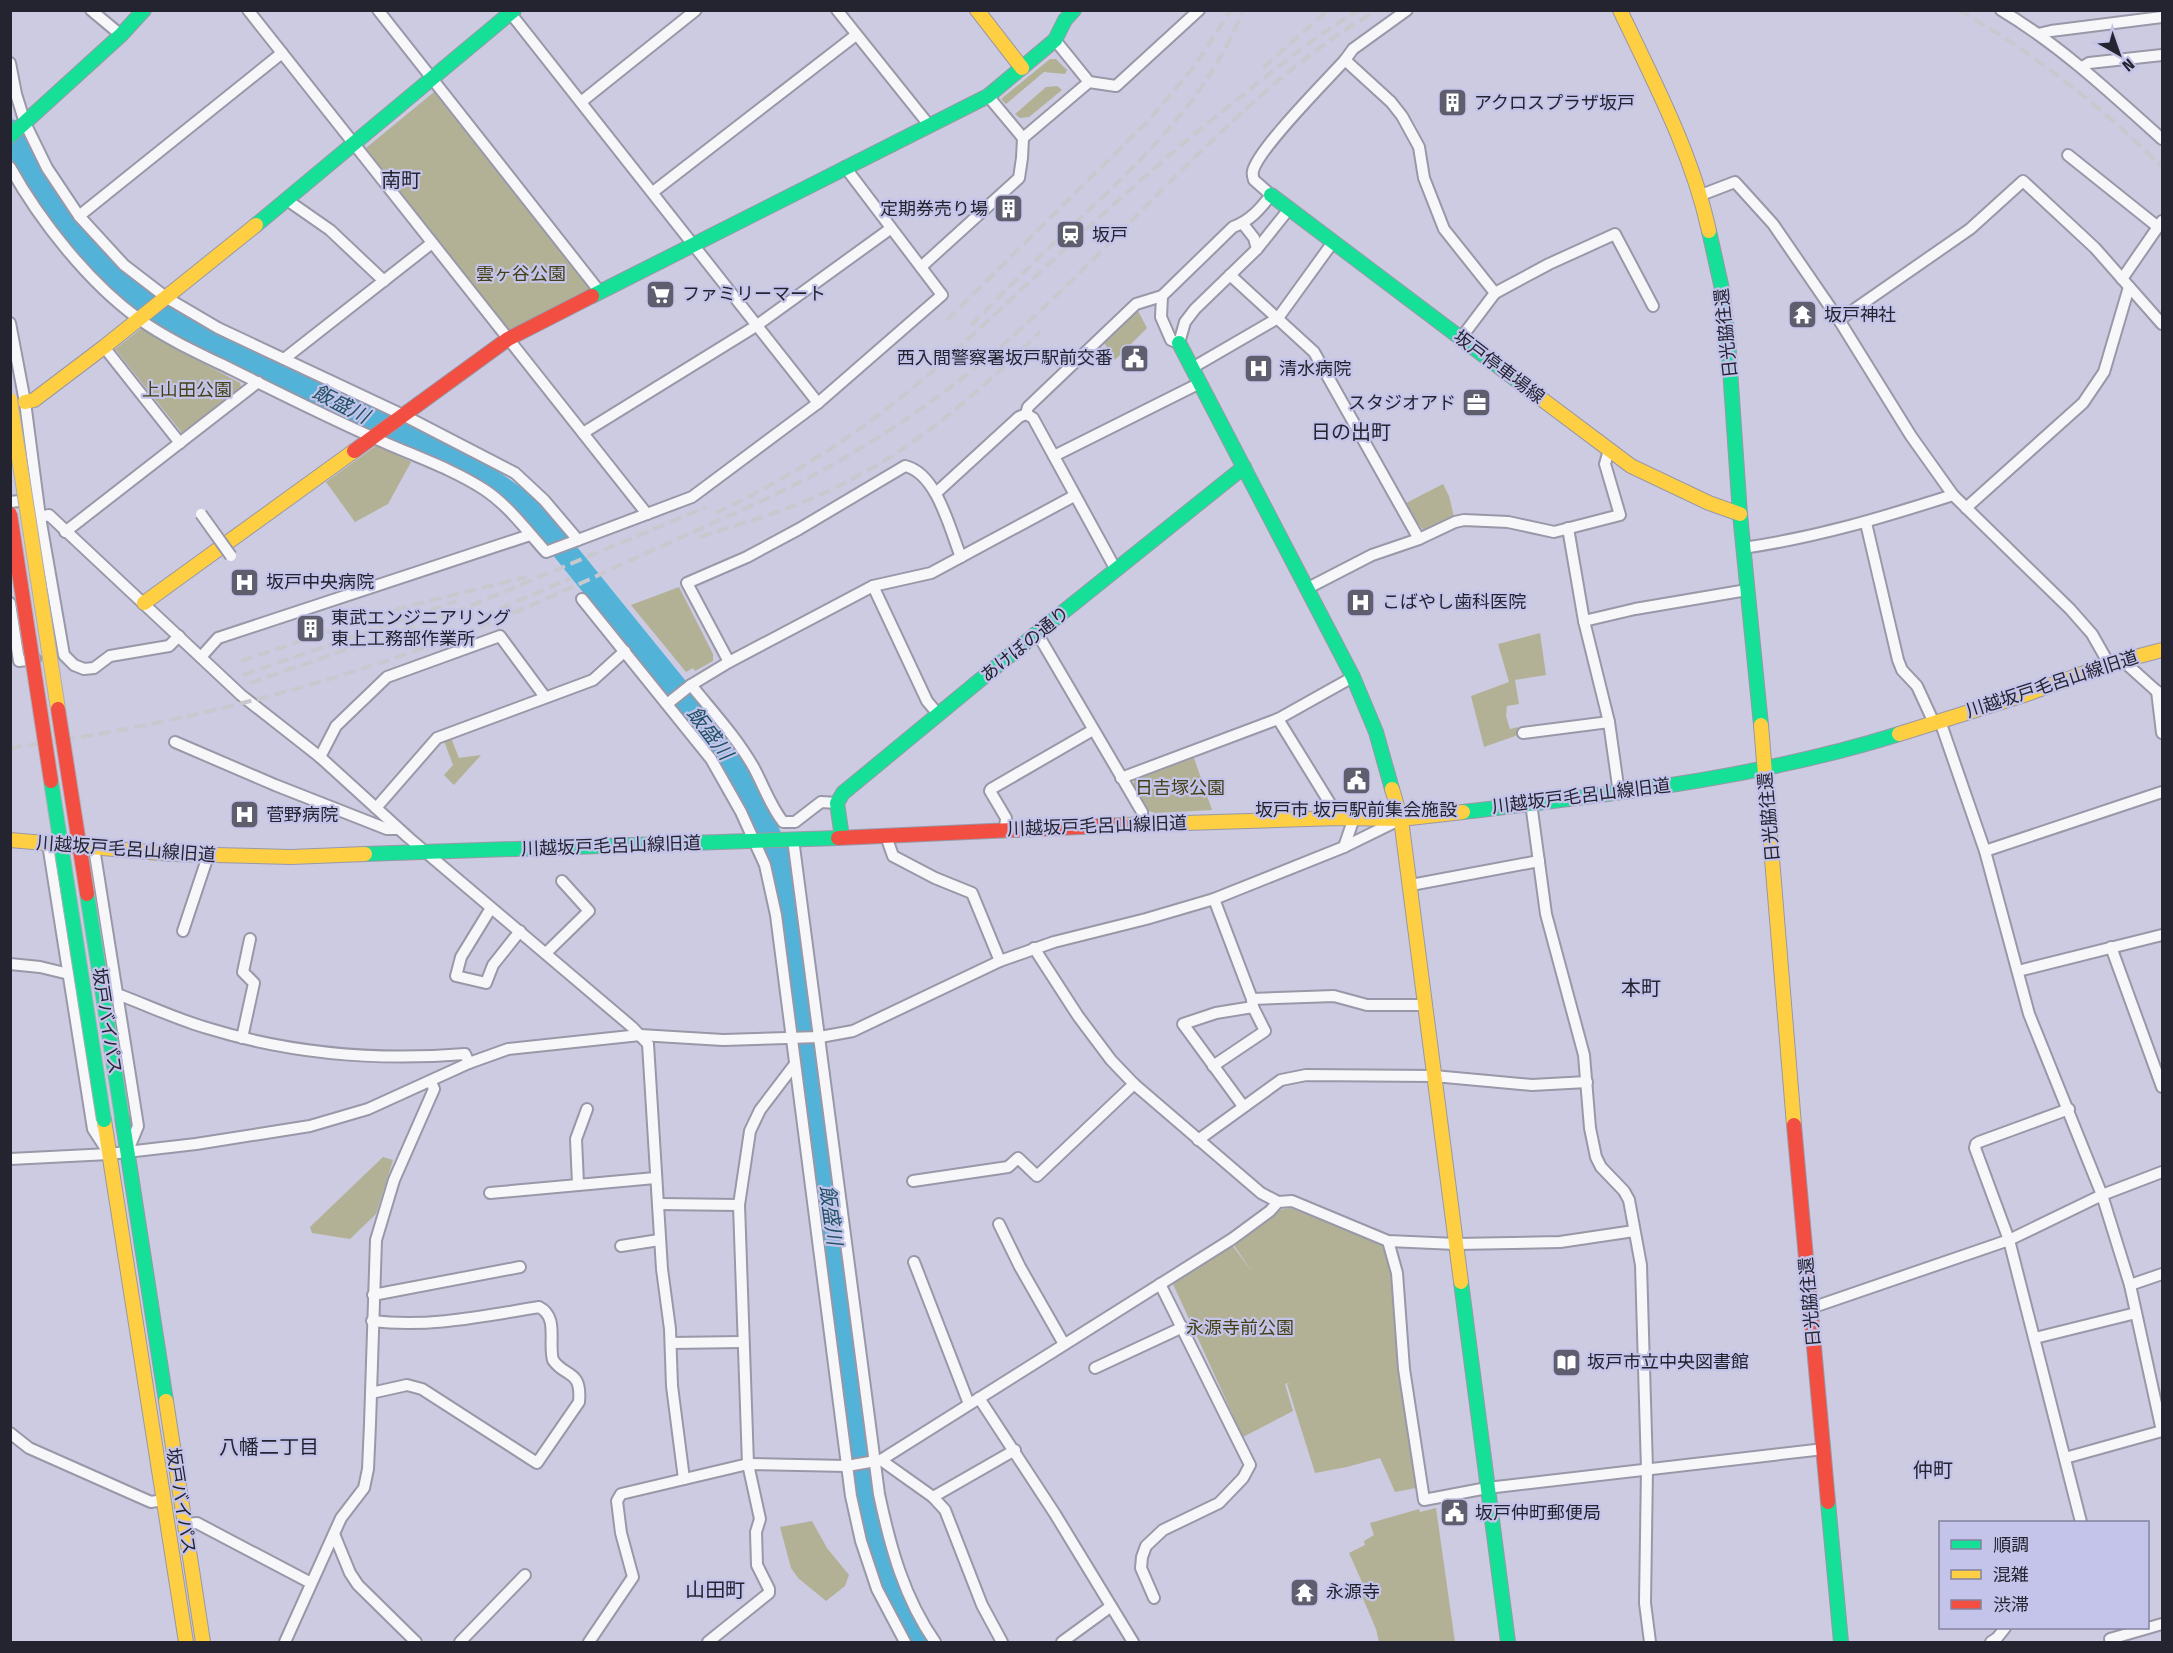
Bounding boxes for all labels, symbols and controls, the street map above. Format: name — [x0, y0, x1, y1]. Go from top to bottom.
north arrow — [2089, 24, 2149, 84]
text: N — [2119, 55, 2138, 75]
building icon: アクロスプラザ坂戸 — [1437, 87, 1469, 119]
place label: アクロスプラザ坂戸 — [1474, 92, 1635, 114]
district label: 南町 — [381, 168, 421, 192]
building icon: 定期券売り場 — [993, 193, 1025, 225]
place label: 定期券売り場 — [880, 198, 988, 220]
station icon: 坂戸 — [1055, 219, 1087, 251]
place label: 坂戸 — [1092, 224, 1128, 246]
park label: 雲ヶ谷公園 — [476, 263, 566, 285]
supermarket icon: ファミリーマート — [645, 278, 677, 310]
place label: ファミリーマート — [682, 283, 826, 305]
street label: 日光脇往還 — [1710, 287, 1742, 379]
temple icon: 坂戸神社 — [1787, 299, 1819, 331]
place label: 坂戸神社 — [1824, 304, 1896, 326]
street label: 坂戸停車場線 — [1449, 326, 1549, 408]
public building icon: 西入間警察署坂戸駅前交番 — [1118, 342, 1150, 374]
place label: 西入間警察署坂戸駅前交番 — [897, 347, 1113, 369]
hospital icon: 清水病院 — [1242, 353, 1274, 385]
place label: 清水病院 — [1279, 358, 1351, 380]
park label: 上山田公園 — [142, 379, 232, 401]
water label: 飯盛川 — [309, 380, 375, 429]
office icon: スタジオアド — [1461, 387, 1493, 419]
place label: スタジオアド — [1348, 392, 1456, 414]
district label: 日の出町 — [1311, 420, 1391, 444]
hospital icon: 坂戸中央病院 — [229, 566, 261, 598]
place label: 坂戸中央病院 — [266, 571, 374, 593]
hospital icon: こばやし歯科医院 — [1345, 586, 1377, 618]
place label: こばやし歯科医院 — [1382, 591, 1526, 613]
street label: あけぼの通り — [976, 601, 1074, 687]
place label: 東武エンジニアリング 東上工務部作業所 — [331, 607, 511, 650]
building icon: 東武エンジニアリング 東上工務部作業所 — [294, 612, 326, 644]
street label: 川越坂戸毛呂山線旧道 — [1963, 646, 2141, 722]
water label: 飯盛川 — [682, 702, 739, 766]
public building icon: 坂戸市 坂戸駅前集会施設 — [1340, 765, 1372, 797]
street label: 日光脇往還 — [1754, 771, 1784, 863]
street label: 川越坂戸毛呂山線旧道 — [1490, 774, 1672, 818]
park label: 日𠮷塚公園 — [1135, 777, 1225, 799]
hospital icon: 菅野病院 — [229, 799, 261, 831]
place label: 坂戸市 坂戸駅前集会施設 — [1255, 799, 1457, 821]
place label: 菅野病院 — [266, 804, 338, 826]
street label: 川越坂戸毛呂山線旧道 — [1007, 812, 1187, 840]
street label: 川越坂戸毛呂山線旧道 — [35, 832, 217, 866]
street label: 川越坂戸毛呂山線旧道 — [521, 832, 701, 860]
street label: 坂戸バイパス — [88, 966, 126, 1076]
district label: 本町 — [1621, 976, 1661, 1000]
water label: 飯盛川 — [815, 1184, 847, 1248]
street label: 日光脇往還 — [1795, 1256, 1825, 1348]
park label: 永源寺前公園 — [1186, 1317, 1294, 1339]
library icon: 坂戸市立中央図書館 — [1550, 1346, 1582, 1378]
place label: 坂戸市立中央図書館 — [1587, 1351, 1749, 1373]
district label: 八幡二丁目 — [219, 1435, 319, 1459]
street label: 坂戸バイパス — [162, 1446, 200, 1556]
district label: 仲町 — [1913, 1458, 1953, 1482]
public building icon: 坂戸仲町郵便局 — [1438, 1497, 1470, 1529]
place label: 坂戸仲町郵便局 — [1475, 1502, 1601, 1524]
legend — [1939, 1521, 2149, 1629]
text: 順調 — [1993, 1534, 2029, 1556]
text: 混雑 — [1993, 1564, 2029, 1586]
temple icon: 永源寺 — [1289, 1576, 1321, 1608]
district label: 山田町 — [685, 1578, 745, 1602]
place label: 永源寺 — [1326, 1581, 1380, 1603]
text: 渋滞 — [1993, 1594, 2029, 1616]

